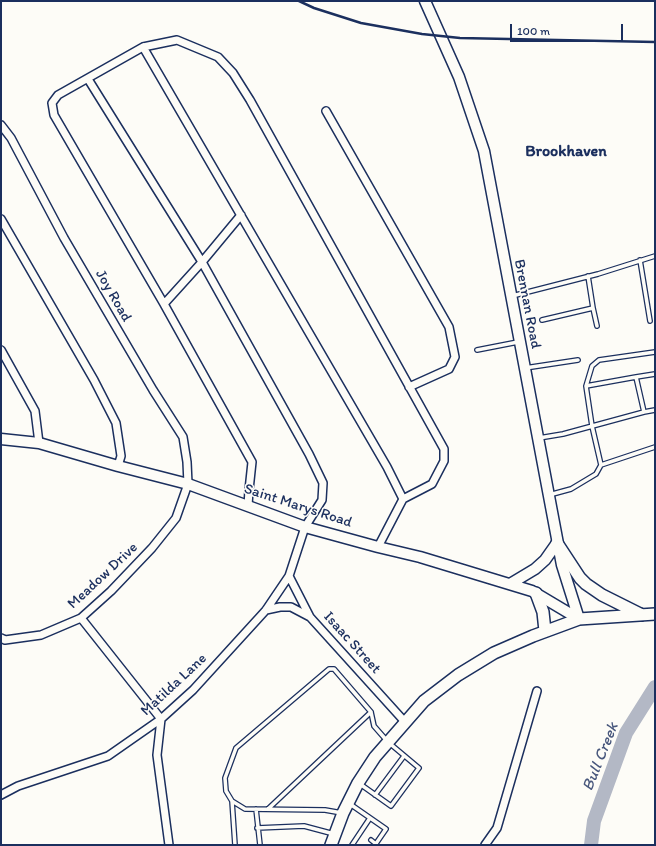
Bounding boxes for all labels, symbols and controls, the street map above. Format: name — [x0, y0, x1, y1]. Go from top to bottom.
scale bar — [512, 16, 625, 42]
text: 100 m — [517, 24, 550, 38]
district label: Brookhaven — [525, 142, 607, 162]
street label: Brennan Road — [509, 258, 545, 350]
street label: Joy Road — [91, 267, 135, 325]
street label: Saint Marys Road — [242, 480, 354, 532]
street label: Meadow Drive — [64, 539, 142, 613]
street label: Isaac Street — [319, 608, 385, 678]
street label: Matilda Lane — [137, 650, 211, 720]
water label: Bull Creek — [579, 720, 623, 794]

